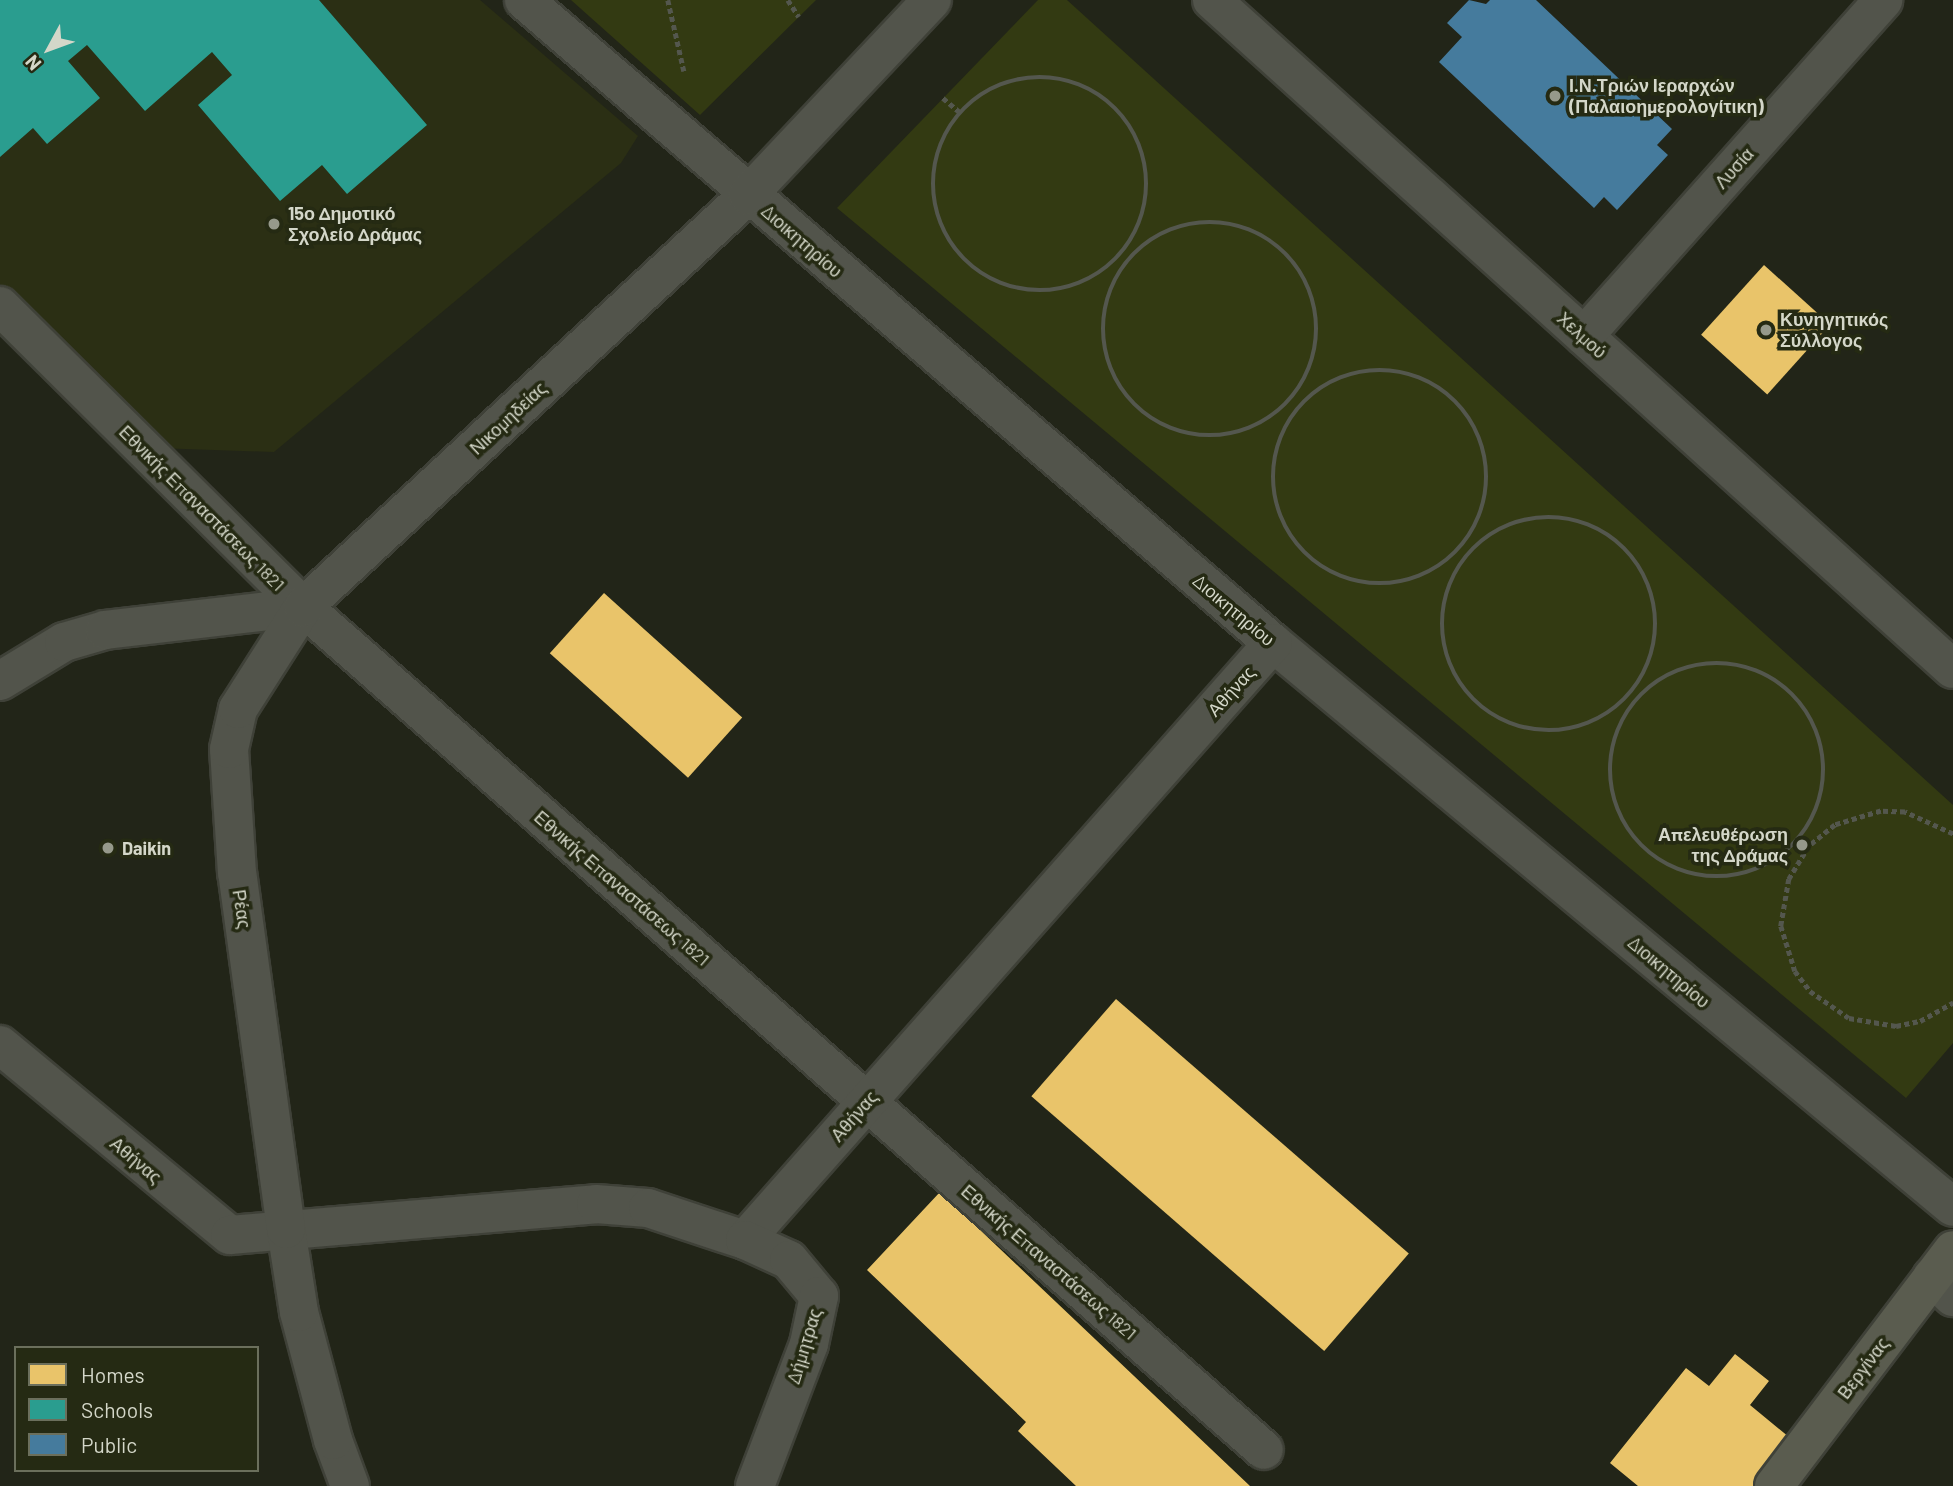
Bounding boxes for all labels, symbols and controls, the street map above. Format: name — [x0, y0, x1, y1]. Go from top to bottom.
north arrow — [14, 14, 84, 84]
text: N — [20, 51, 46, 75]
place label: Ι.Ν.Τριών Ιεραρχών (Παλαιοημερολογίτικη) — [1569, 75, 1764, 118]
marker: Ι.Ν.Τριών Ιεραρχών (Παλαιοημερολογίτικη) — [1547, 88, 1563, 104]
street label: Λυσία — [1710, 143, 1758, 193]
street label: Διοικητηρίου — [757, 200, 847, 282]
place label: 15ο Δημοτικό Σχολείο Δράμας — [288, 203, 422, 246]
marker: 15ο Δημοτικό Σχολείο Δράμας — [266, 216, 282, 232]
street label: Χελμού — [1553, 307, 1611, 363]
place label: Κυνηγητικός Σύλλογος — [1780, 309, 1888, 352]
marker: Κυνηγητικός Σύλλογος — [1758, 322, 1774, 338]
street label: Νικομηδείας — [465, 377, 551, 459]
street label: Εθνικής Επαναστάσεως 1821 — [115, 421, 289, 595]
street label: Διοικητηρίου — [1189, 570, 1279, 650]
street label: Αθήνας — [1203, 661, 1259, 721]
street label: Εθνικής Επαναστάσεως 1821 — [530, 806, 714, 970]
place label: Απελευθέρωση της Δράμας — [1658, 824, 1788, 866]
place label: Daikin — [122, 837, 171, 859]
marker: Απελευθέρωση της Δράμας — [1794, 837, 1810, 853]
marker: Daikin — [100, 840, 116, 856]
street label: Ρέας — [228, 888, 256, 930]
street label: Διοικητηρίου — [1624, 932, 1714, 1012]
street label: Αθήνας — [826, 1086, 882, 1146]
street label: Αθήνας — [106, 1132, 166, 1188]
street label: Εθνικής Επαναστάσεως 1821 — [957, 1180, 1141, 1344]
street label: Δήμητρας — [782, 1306, 826, 1386]
street label: Βεργίνας — [1833, 1333, 1893, 1403]
legend — [14, 1346, 259, 1472]
text: Homes — [81, 1362, 145, 1387]
text: Schools — [81, 1397, 153, 1422]
text: Public — [81, 1432, 137, 1457]

